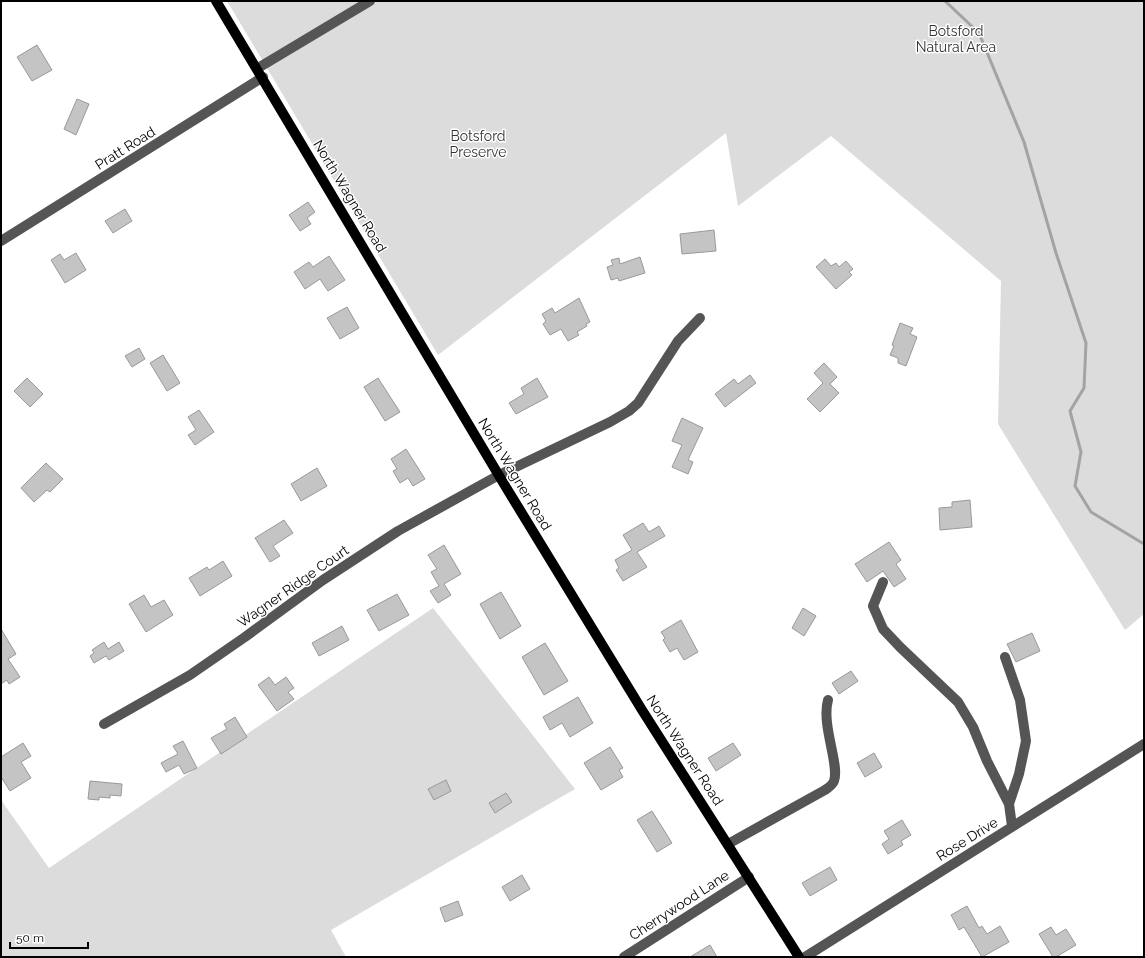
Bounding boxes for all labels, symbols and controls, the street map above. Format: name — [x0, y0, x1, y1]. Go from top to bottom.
park label: Botsford Natural Area — [916, 23, 996, 55]
street label: Pratt Road — [92, 123, 158, 173]
park label: Botsford Preserve — [450, 128, 506, 160]
street label: North Wagner Road — [310, 137, 390, 255]
street label: North Wagner Road — [475, 415, 555, 533]
street label: Wagner Ridge Court — [234, 541, 352, 630]
street label: North Wagner Road — [643, 692, 727, 808]
street label: Rose Drive — [933, 814, 1001, 864]
street label: Cherrywood Lane — [626, 867, 732, 943]
scale bar — [10, 924, 88, 950]
text: 50 m — [16, 931, 44, 945]

